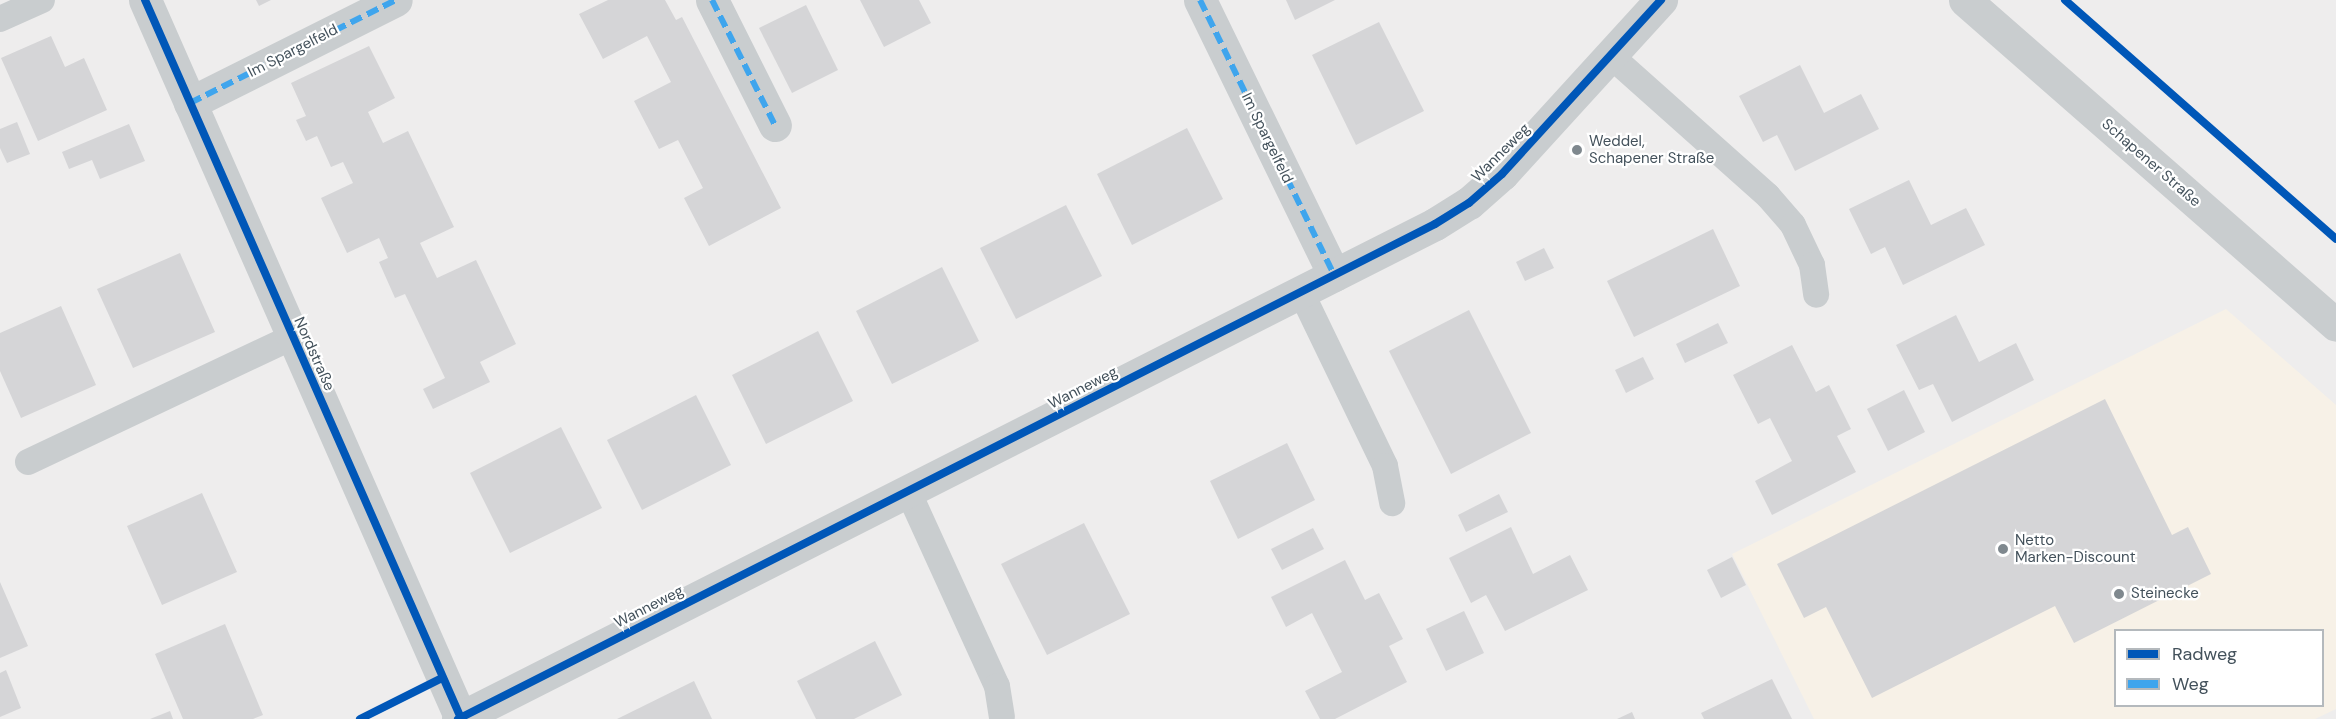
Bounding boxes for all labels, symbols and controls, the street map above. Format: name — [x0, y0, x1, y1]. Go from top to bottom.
street label: Im Spargelfeld — [245, 21, 341, 81]
street label: Im Spargelfeld — [1237, 90, 1297, 186]
street label: Schapener Straße — [2098, 115, 2204, 211]
street label: Wanneweg — [1468, 120, 1534, 186]
place label: Weddel, Schapener Straße — [1589, 132, 1714, 167]
marker: Weddel, Schapener Straße — [1570, 143, 1584, 157]
street label: Nordstraße — [290, 314, 338, 394]
street label: Wanneweg — [1045, 363, 1121, 413]
place label: Netto Marken-Discount — [2015, 531, 2136, 566]
marker: Netto Marken-Discount — [1996, 542, 2010, 556]
street label: Wanneweg — [611, 582, 687, 632]
place label: Steinecke — [2131, 585, 2199, 603]
marker: Steinecke — [2112, 587, 2126, 601]
legend — [2114, 629, 2324, 707]
text: Radweg — [2172, 642, 2237, 666]
text: Weg — [2172, 672, 2209, 696]

